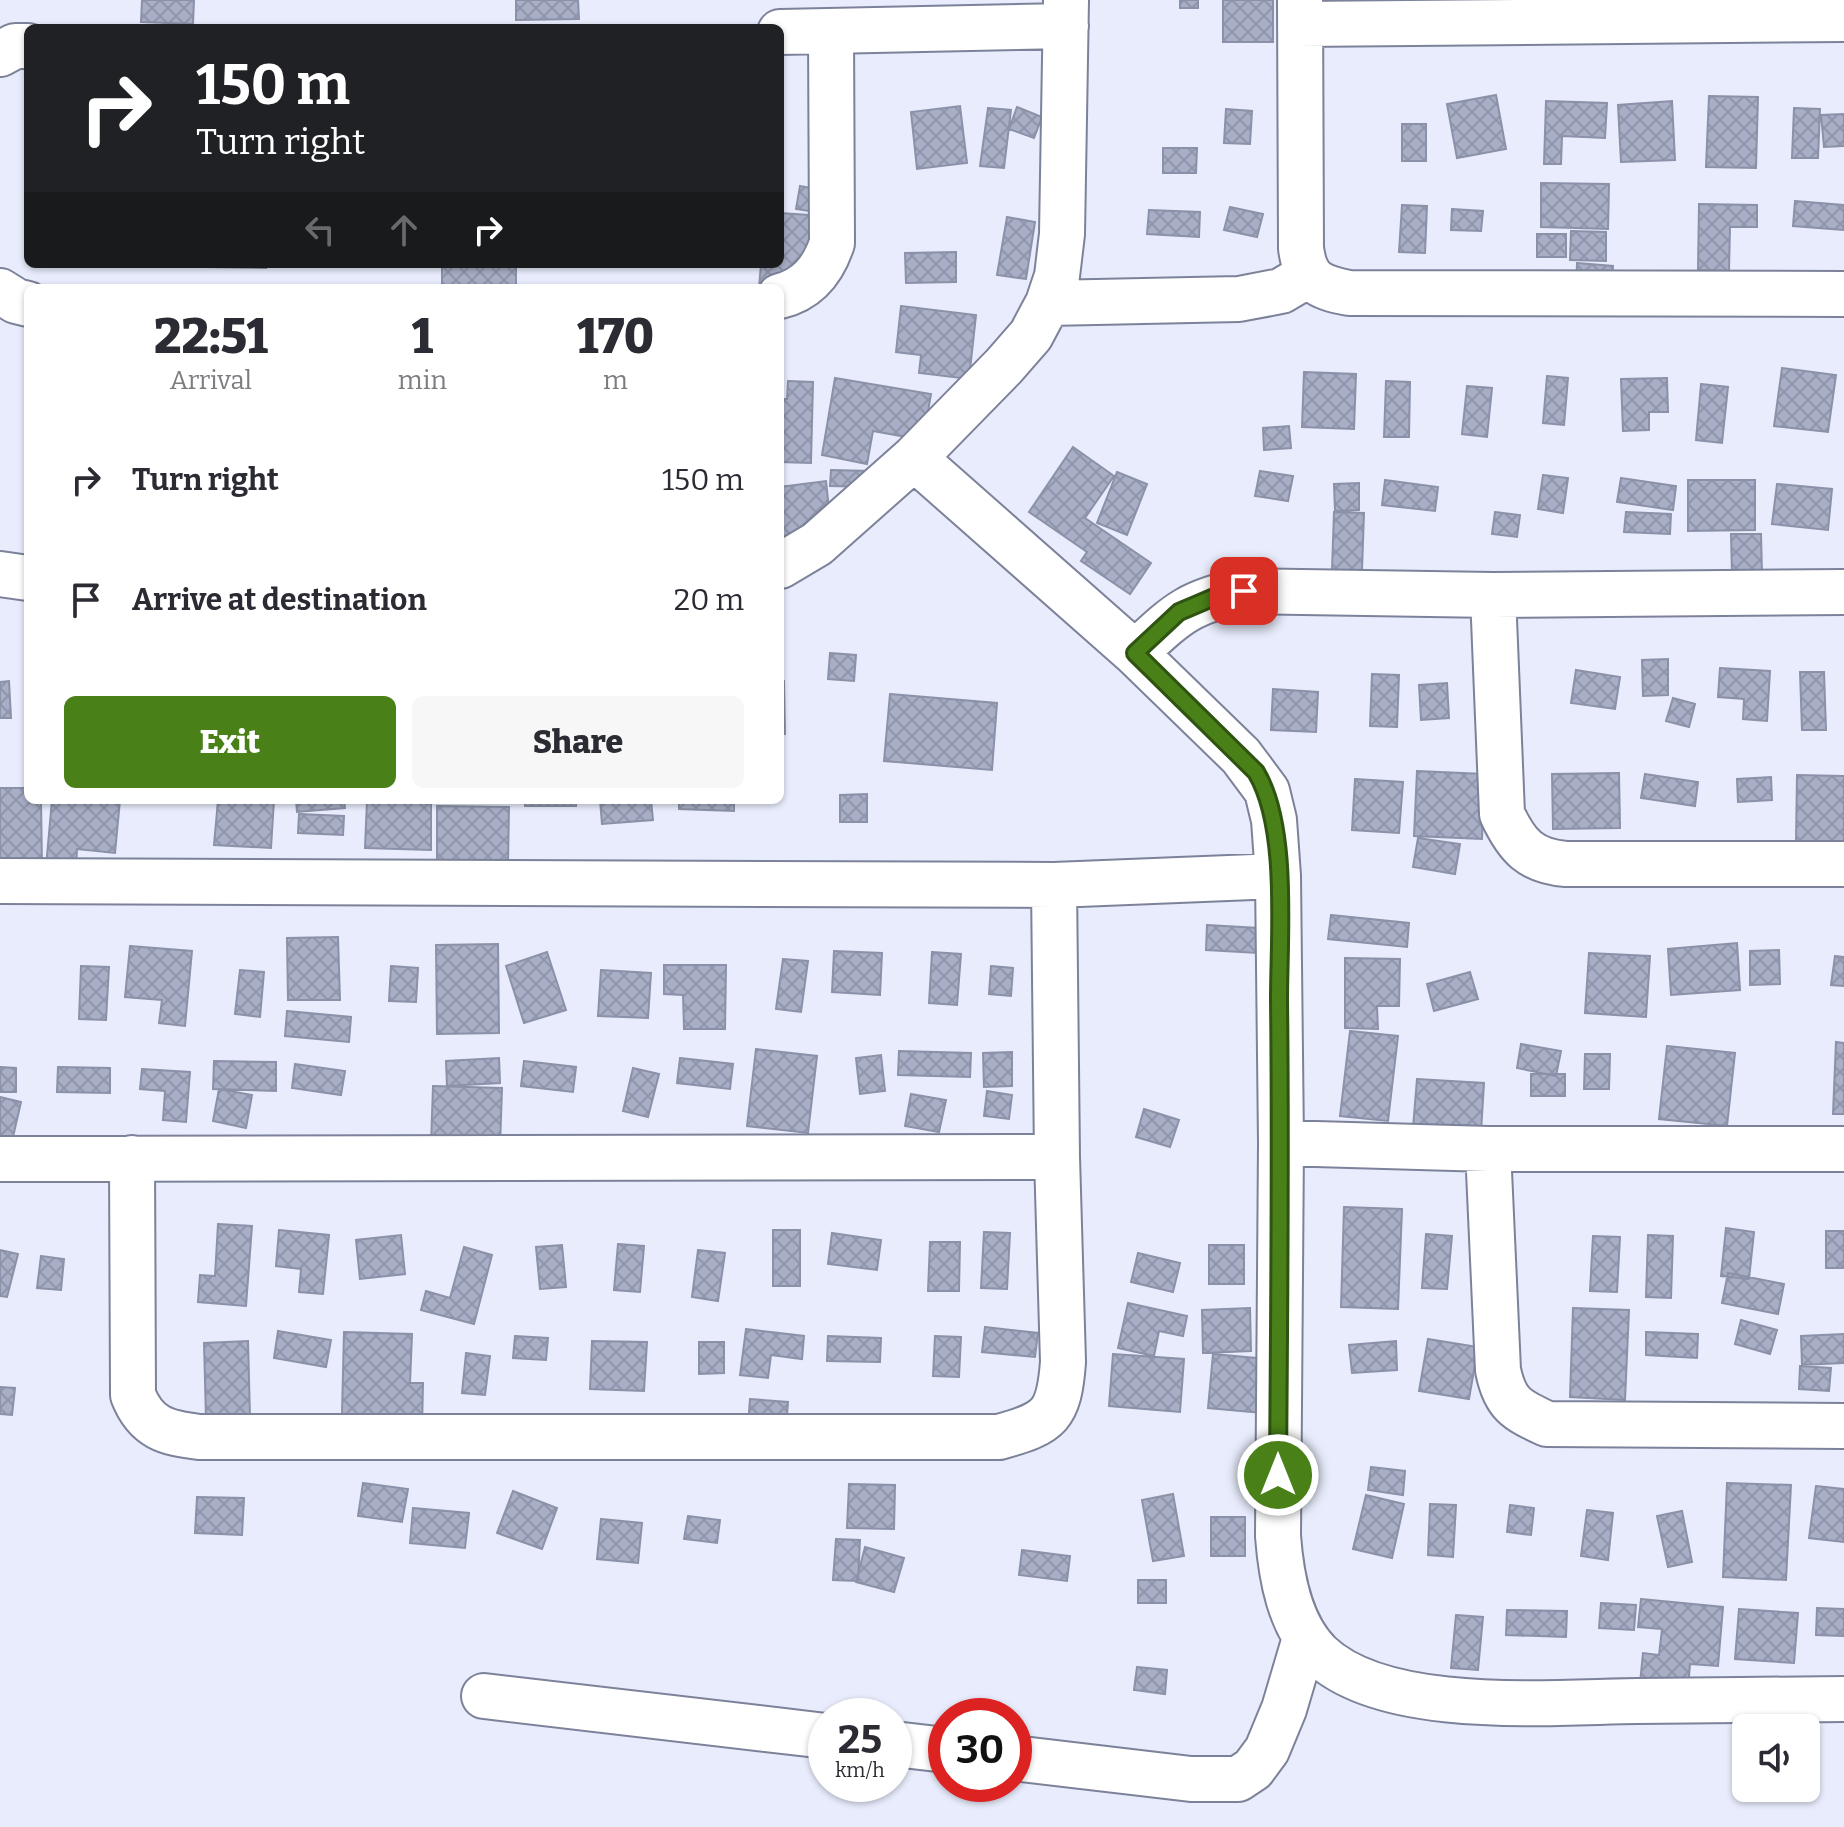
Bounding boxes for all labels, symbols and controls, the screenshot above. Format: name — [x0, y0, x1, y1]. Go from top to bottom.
text: 150 m — [196, 52, 350, 119]
icon: right — [64, 56, 168, 160]
text: Turn right — [196, 120, 365, 164]
icon: left — [298, 208, 342, 252]
icon: ahead — [382, 208, 426, 252]
icon: right — [466, 208, 510, 252]
text: 22:51 — [154, 308, 268, 366]
text: 1 — [412, 308, 433, 366]
text: 170 — [577, 308, 654, 366]
text: Arrival — [170, 365, 252, 396]
text: min — [398, 365, 447, 396]
text: m — [603, 365, 628, 396]
icon: right — [64, 458, 108, 502]
text: Turn right — [132, 462, 279, 498]
text: 150 m — [662, 462, 744, 498]
pin — [1210, 557, 1278, 625]
icon: arrive — [1222, 569, 1266, 613]
icon: arrive — [64, 578, 108, 622]
text: Arrive at destination — [132, 582, 427, 618]
text: 20 m — [674, 582, 744, 618]
button: Exit — [64, 696, 396, 788]
button: Share — [412, 696, 744, 788]
position arrow — [1236, 1433, 1320, 1517]
speed limit sign: 30 — [928, 1698, 1032, 1802]
map controls — [1732, 1714, 1820, 1802]
button: sound — [1732, 1714, 1820, 1802]
text: 25 — [838, 1716, 882, 1764]
text: km/h — [835, 1758, 885, 1782]

